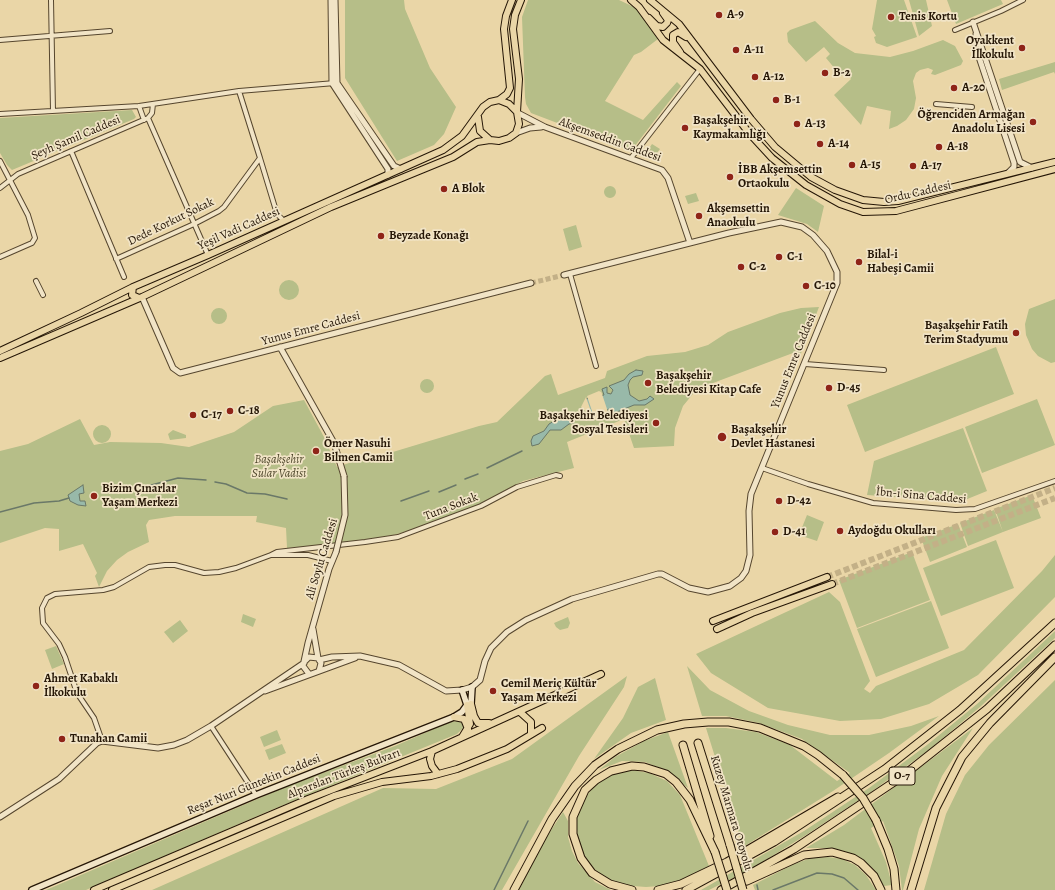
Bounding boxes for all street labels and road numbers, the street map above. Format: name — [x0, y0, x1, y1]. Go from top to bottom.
street label: Şeyh Şamil Caddesi — [29, 113, 123, 163]
street label: Akşemseddin Caddesi — [557, 115, 663, 165]
street label: Ordu Caddesi — [883, 178, 953, 208]
street label: Dede Korkut Sokak — [126, 195, 216, 249]
street label: Yeşil Vadi Caddesi — [196, 204, 282, 254]
street label: Yunus Emre Caddesi — [260, 309, 362, 349]
street label: Yunus Emre Caddesi — [768, 311, 820, 411]
street label: İbn-i Sina Caddesi — [875, 485, 967, 507]
street label: Tuna Sokak — [422, 490, 480, 524]
street label: Ali Soylu Caddesi — [303, 517, 341, 601]
street label: Alparslan Türkeş Bulvarı — [286, 746, 402, 802]
street label: Reşat Nuri Güntekin Caddesi — [185, 752, 323, 818]
street label: Kuzey Marmara Otoyolu — [707, 754, 755, 872]
road number: O-7 — [889, 767, 915, 785]

